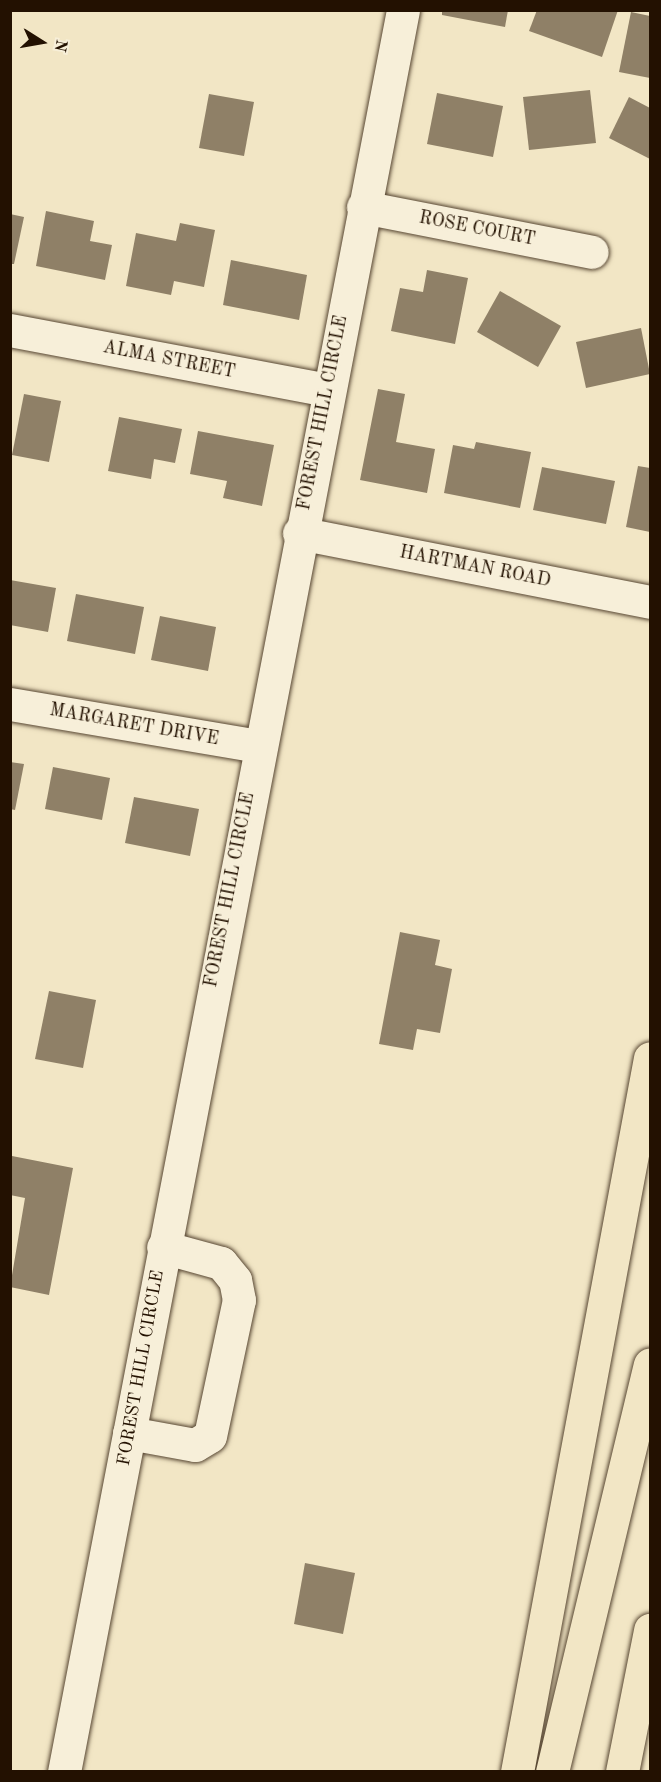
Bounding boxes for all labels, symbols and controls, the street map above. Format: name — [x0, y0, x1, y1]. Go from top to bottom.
north arrow — [12, 12, 72, 72]
text: N — [51, 38, 69, 53]
street label: ROSE COURT — [417, 207, 537, 251]
street label: FOREST HILL CIRCLE — [293, 314, 353, 512]
street label: ALMA STREET — [101, 337, 237, 383]
street label: HARTMAN ROAD — [398, 542, 552, 592]
street label: MARGARET DRIVE — [48, 699, 220, 751]
street label: FOREST HILL CIRCLE — [200, 791, 260, 989]
street label: FOREST HILL CIRCLE — [113, 1269, 169, 1467]

